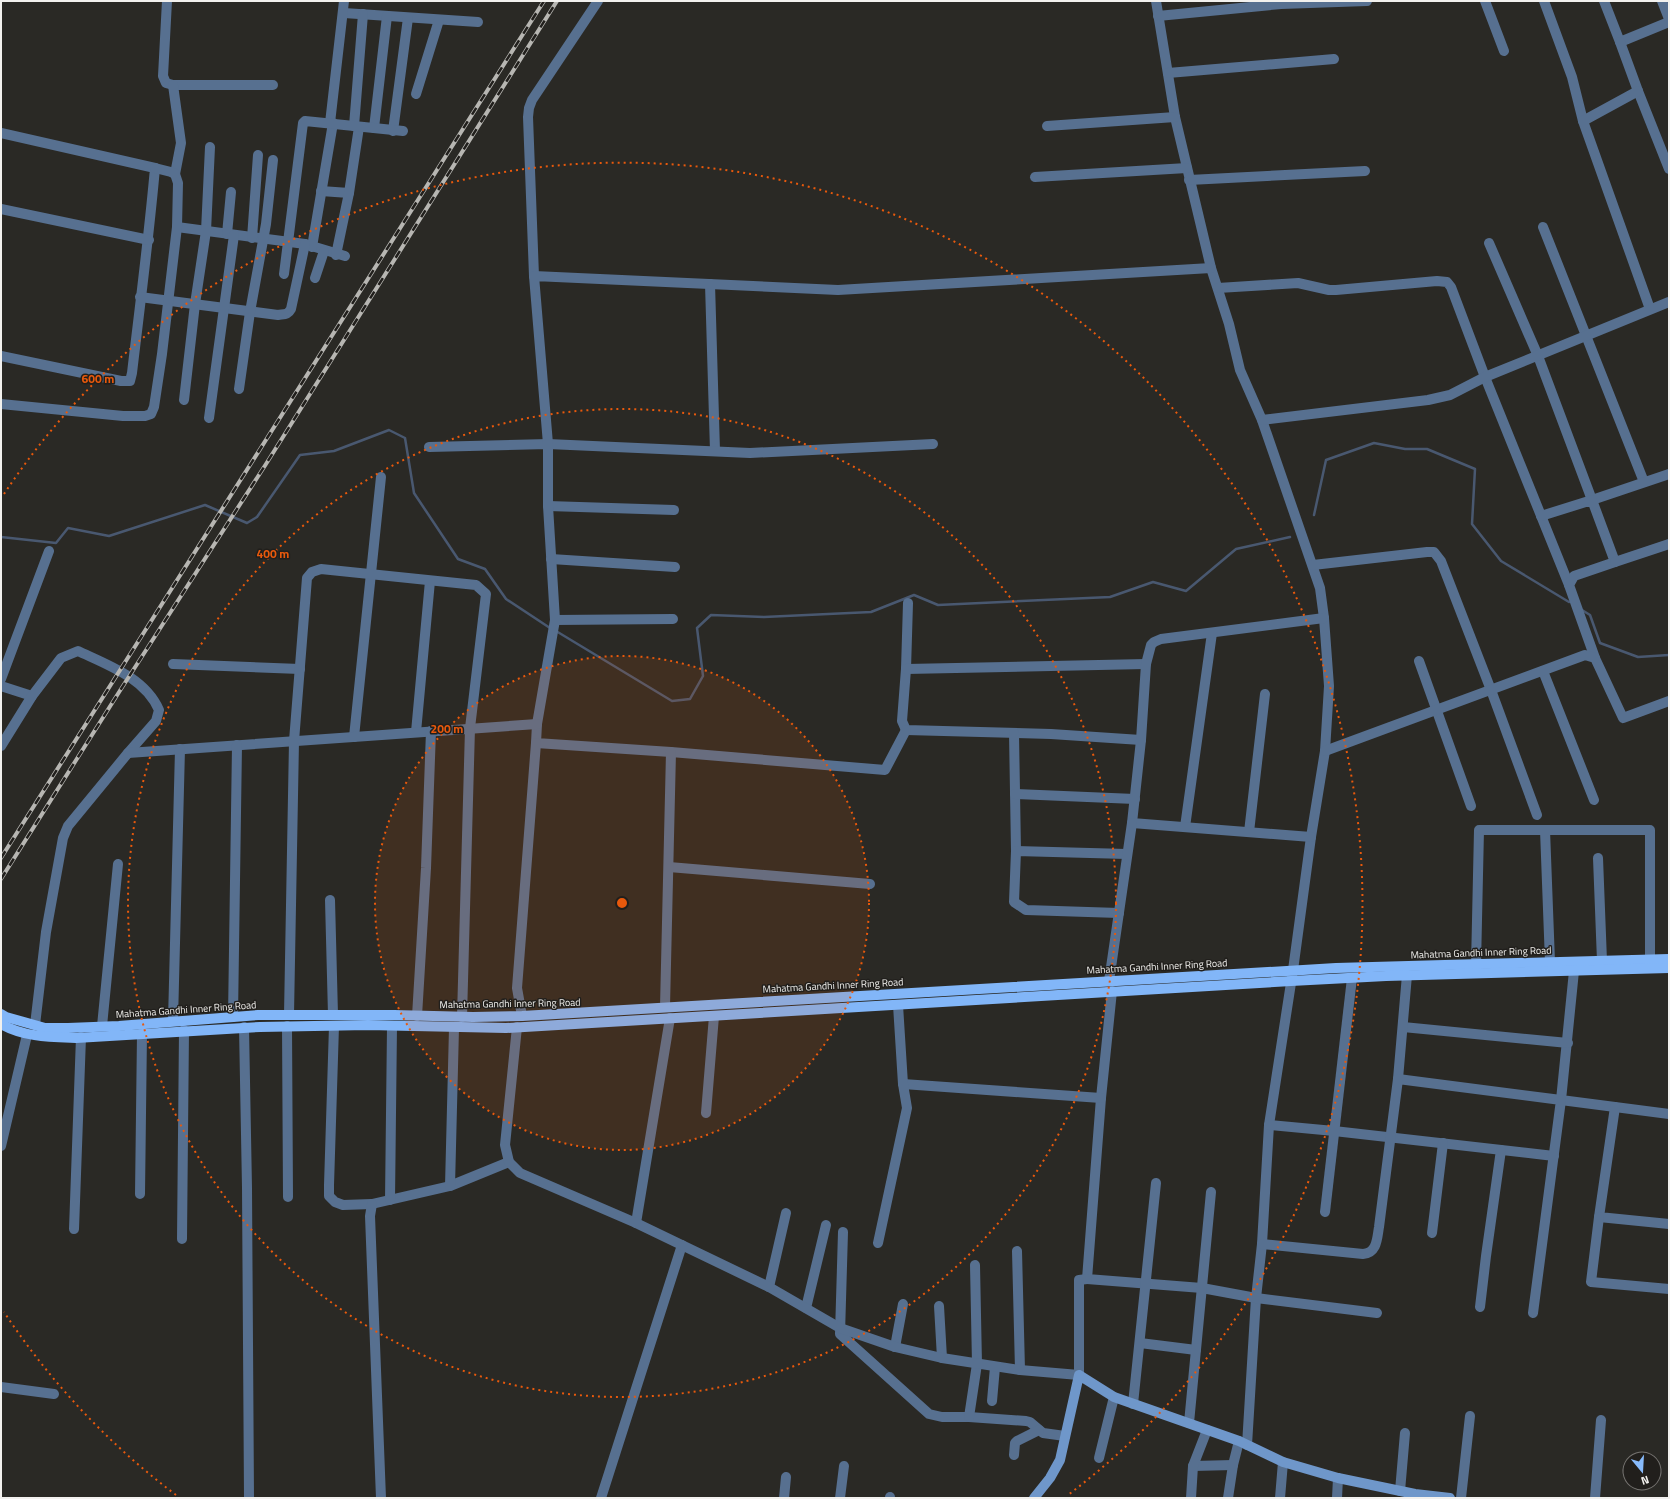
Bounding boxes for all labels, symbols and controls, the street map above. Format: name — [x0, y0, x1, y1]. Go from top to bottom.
text: 600 m — [82, 369, 114, 388]
text: 400 m — [257, 544, 289, 563]
text: 200 m — [431, 719, 463, 738]
centre of rings — [615, 896, 629, 910]
street label: Mahatma Gandhi Inner Ring Road — [1410, 943, 1552, 962]
street label: Mahatma Gandhi Inner Ring Road — [1086, 955, 1228, 978]
street label: Mahatma Gandhi Inner Ring Road — [762, 974, 904, 997]
street label: Mahatma Gandhi Inner Ring Road — [439, 995, 581, 1012]
street label: Mahatma Gandhi Inner Ring Road — [115, 997, 257, 1022]
north arrow — [1622, 1451, 1662, 1491]
text: N — [1639, 1472, 1651, 1489]

